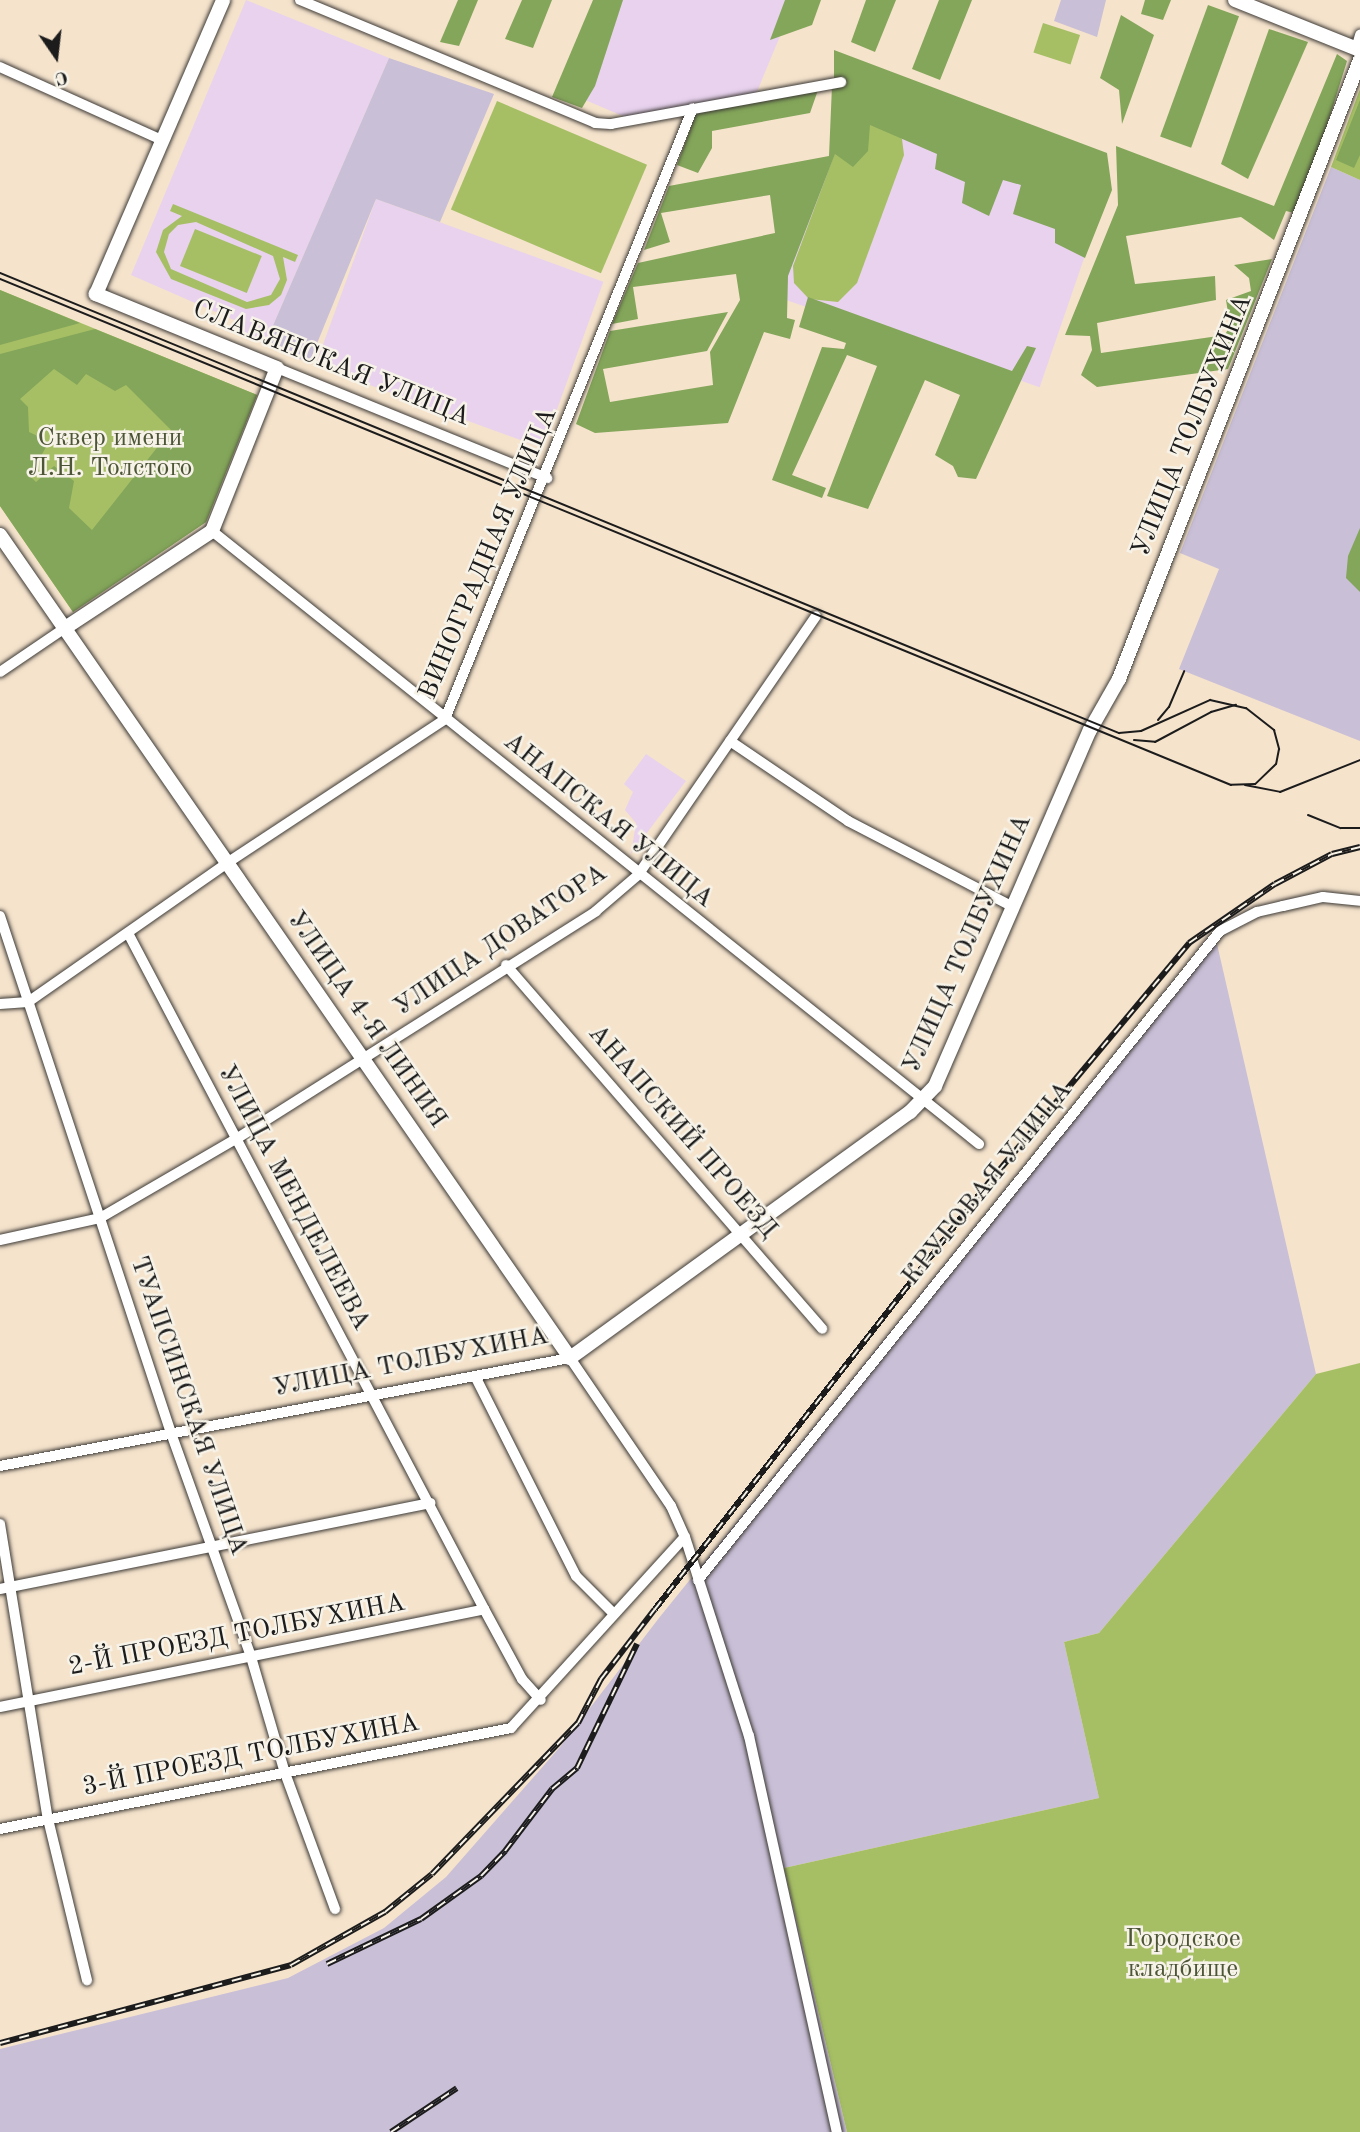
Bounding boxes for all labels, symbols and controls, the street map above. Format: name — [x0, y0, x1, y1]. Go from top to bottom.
north arrow — [21, 21, 91, 91]
text: С — [53, 66, 70, 88]
street label: УЛИЦА ТОЛБУХИНА — [1126, 290, 1260, 562]
street label: СЛАВЯНСКАЯ УЛИЦА — [188, 294, 474, 434]
street label: ВИНОГРАДНАЯ УЛИЦА — [413, 403, 565, 705]
park label: Сквер имени Л.Н. Толстого — [28, 423, 192, 485]
street label: АНАПСКАЯ УЛИЦА — [497, 727, 719, 915]
street label: УЛИЦА ТОЛБУХИНА — [897, 810, 1039, 1078]
street label: УЛИЦА ДОВАТОРА — [389, 858, 613, 1024]
street label: УЛИЦА 4-Я ЛИНИЯ — [279, 905, 453, 1135]
street label: АНАПСКИЙ ПРОЕЗД — [581, 1019, 783, 1245]
street label: УЛИЦА МЕНДЕЛЕЕВА — [210, 1060, 376, 1336]
street label: КРУГОВАЯ УЛИЦА — [896, 1076, 1080, 1292]
street label: ТУАПСИНСКАЯ УЛИЦА — [122, 1252, 254, 1560]
street label: УЛИЦА ТОЛБУХИНА — [271, 1321, 551, 1405]
street label: 2-Й ПРОЕЗД ТОЛБУХИНА — [66, 1588, 408, 1684]
street label: 3-Й ПРОЕЗД ТОЛБУХИНА — [80, 1708, 422, 1804]
park label: Городское кладбище — [1125, 1924, 1241, 1986]

